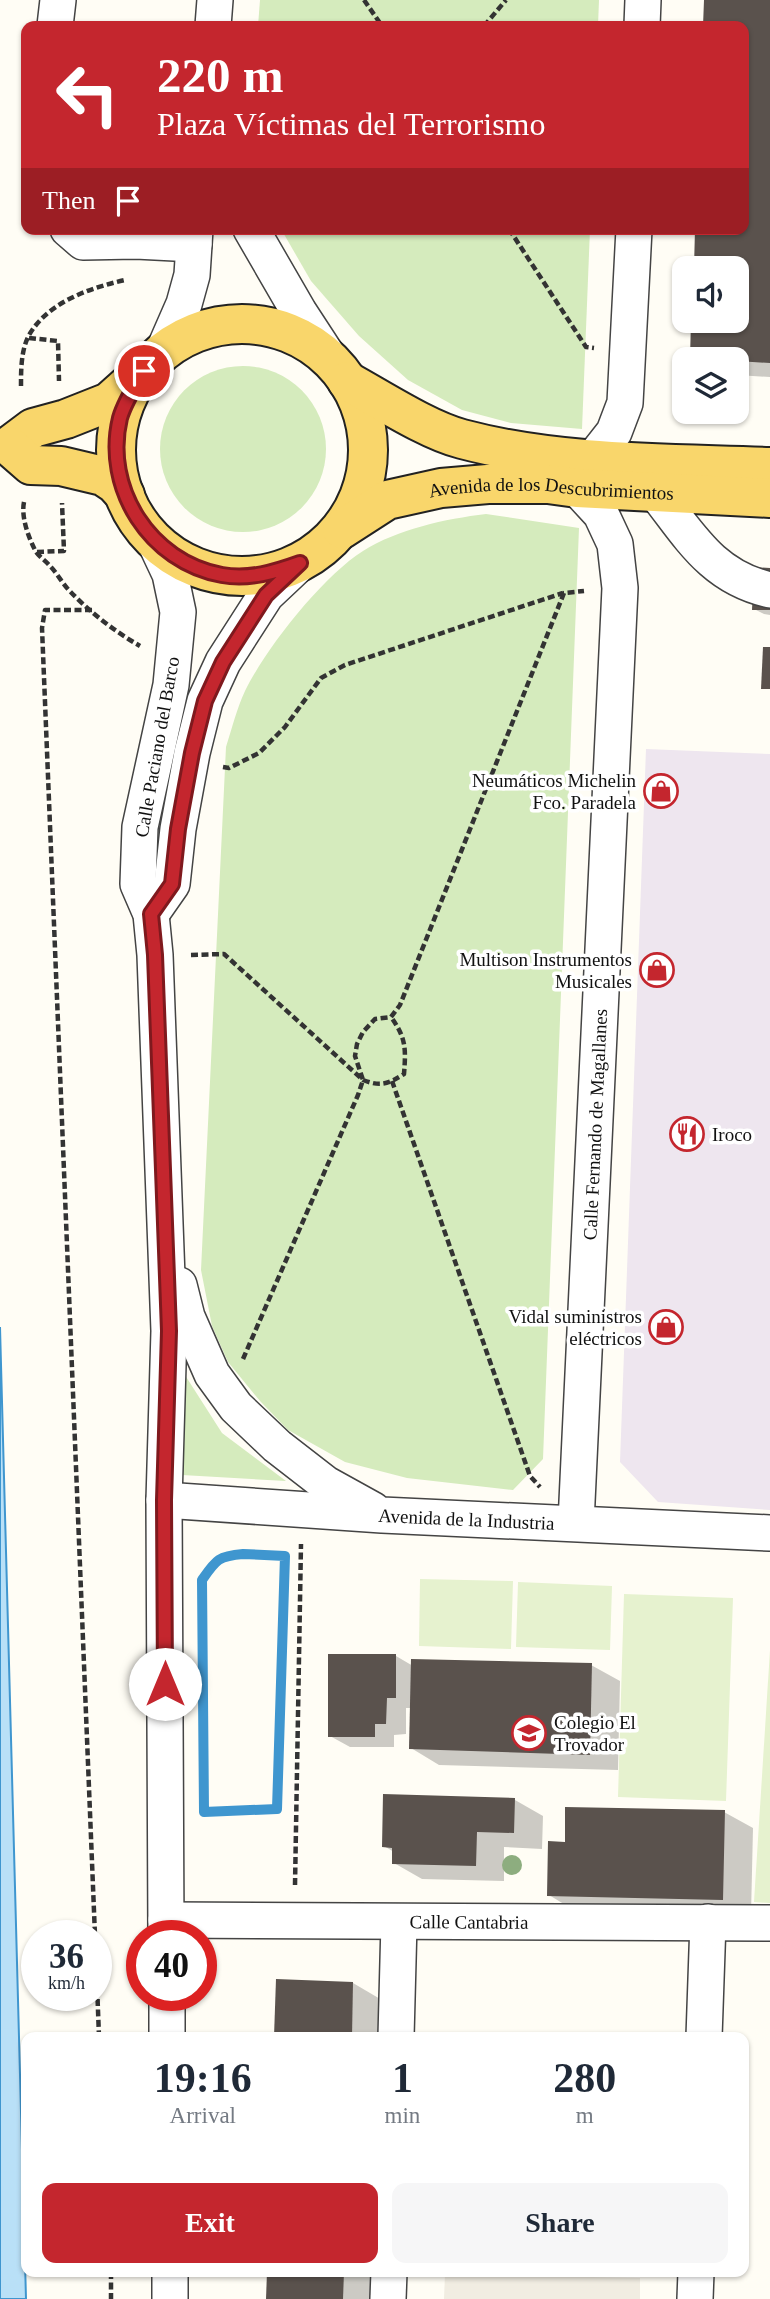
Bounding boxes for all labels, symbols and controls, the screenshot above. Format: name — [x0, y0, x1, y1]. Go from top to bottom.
text: 220 m — [157, 48, 284, 103]
icon: left — [42, 49, 133, 140]
text: Plaza Víctimas del Terrorismo — [157, 106, 545, 142]
icon: arrive — [109, 182, 147, 220]
text: Then — [42, 186, 95, 215]
map controls — [672, 256, 749, 424]
button: sound — [672, 256, 749, 333]
pin — [114, 341, 174, 401]
button: layers — [672, 347, 749, 424]
icon: arrive — [125, 352, 163, 390]
street label: Avenida de los Descubrimientos — [426, 473, 674, 503]
street label: Calle Paciano del Barco — [131, 655, 183, 839]
place label: Neumáticos Michelin Fco. Paradela — [472, 770, 637, 813]
shop icon: Neumáticos Michelin Fco. Paradela — [642, 772, 680, 810]
place label: Multison Instrumentos Musicales — [459, 949, 632, 992]
shop icon: Multison Instrumentos Musicales — [638, 951, 676, 989]
street label: Calle Fernando de Magallanes — [579, 1008, 611, 1241]
restaurant icon: Iroco — [668, 1115, 706, 1153]
place label: Iroco — [712, 1124, 752, 1145]
place label: Vidal suministros eléctricos — [509, 1306, 642, 1349]
shop icon: Vidal suministros eléctricos — [647, 1308, 685, 1346]
street label: Avenida de la Industria — [378, 1504, 556, 1534]
position arrow — [128, 1647, 202, 1721]
place label: Colegio El Trovador — [554, 1712, 636, 1755]
school or university icon: Colegio El Trovador — [510, 1714, 548, 1752]
street label: Calle Cantabria — [410, 1911, 529, 1932]
speed limit sign: 40 — [126, 1920, 217, 2011]
text: 36 — [49, 1937, 84, 1976]
text: km/h — [48, 1973, 85, 1993]
text: 19:16 — [154, 2055, 252, 2101]
text: 1 — [392, 2055, 413, 2101]
text: 280 — [553, 2055, 616, 2101]
text: Arrival — [170, 2103, 236, 2128]
text: min — [385, 2103, 420, 2128]
text: m — [576, 2103, 594, 2128]
button: Exit — [42, 2183, 378, 2263]
button: Share — [392, 2183, 728, 2263]

